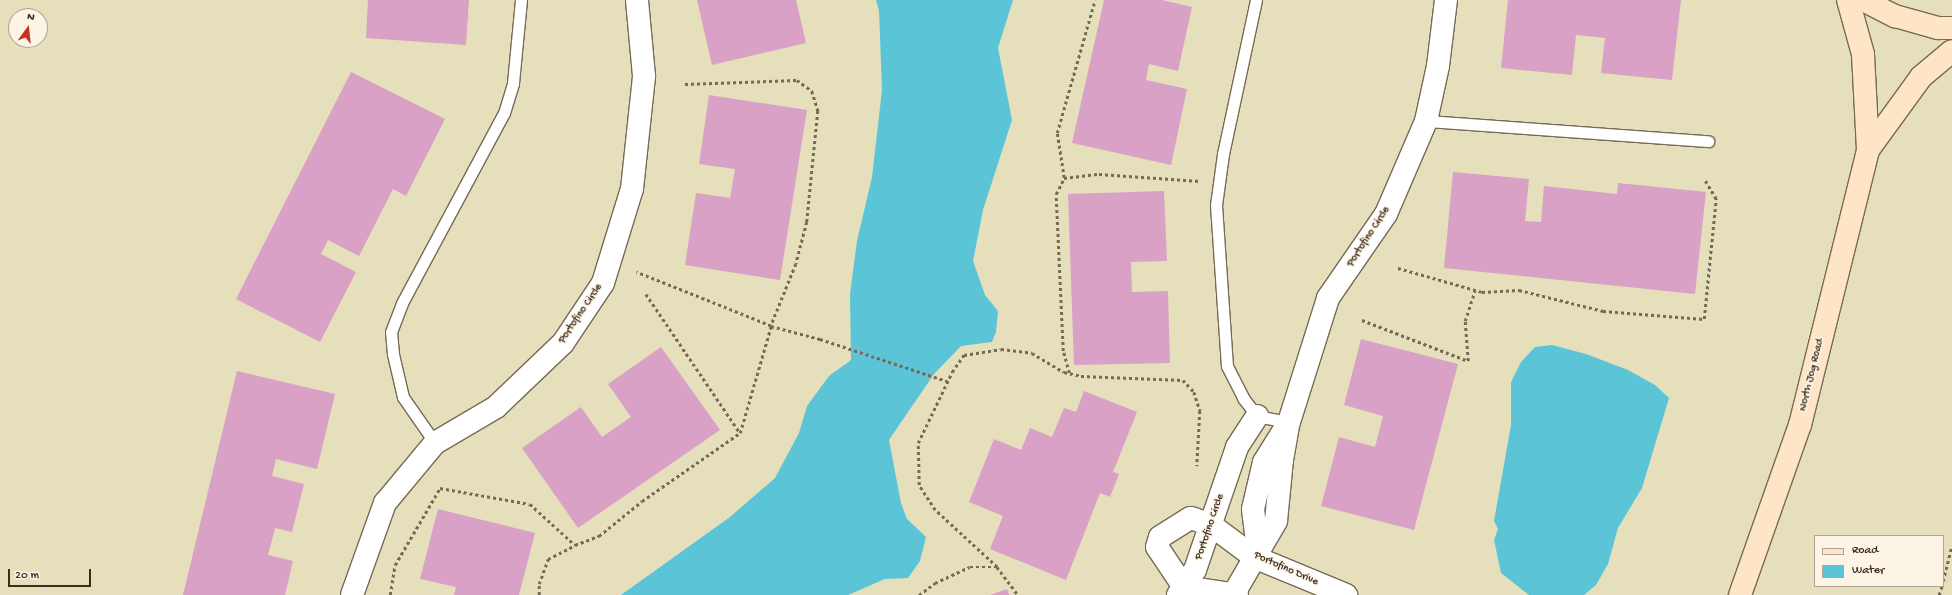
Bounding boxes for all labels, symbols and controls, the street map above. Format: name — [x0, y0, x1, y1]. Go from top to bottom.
north arrow — [8, 8, 48, 48]
text: N — [26, 11, 36, 24]
street label: Portofino Circle — [1345, 204, 1393, 270]
street label: Portofino Circle — [556, 282, 606, 346]
street label: North Jog Road — [1797, 337, 1827, 413]
street label: Portofino Circle — [1192, 492, 1228, 562]
legend — [1814, 535, 1944, 587]
text: Road — [1852, 544, 1878, 558]
street label: Portofino Drive — [1252, 549, 1320, 589]
scale bar — [10, 561, 93, 587]
text: Water — [1852, 564, 1884, 578]
text: 20 m — [15, 569, 39, 583]

